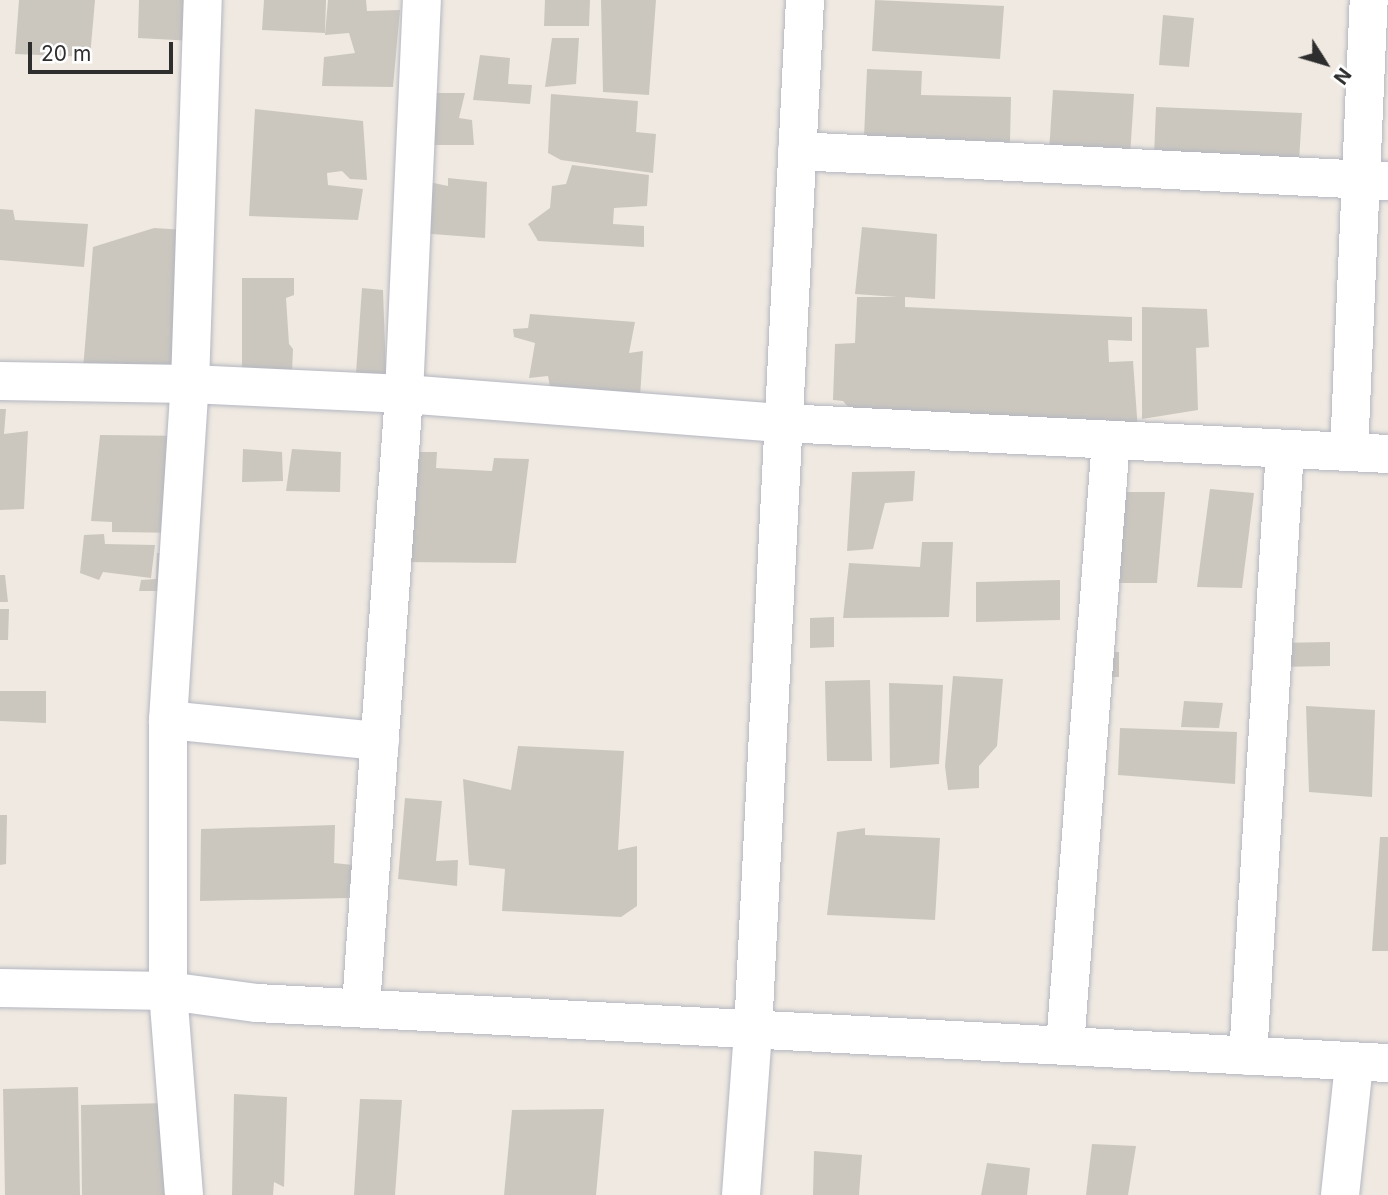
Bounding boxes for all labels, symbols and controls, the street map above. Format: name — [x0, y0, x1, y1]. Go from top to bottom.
scale bar — [32, 28, 177, 72]
north arrow — [1290, 28, 1360, 98]
text: 20 m — [41, 41, 91, 66]
text: N — [1329, 63, 1356, 89]

